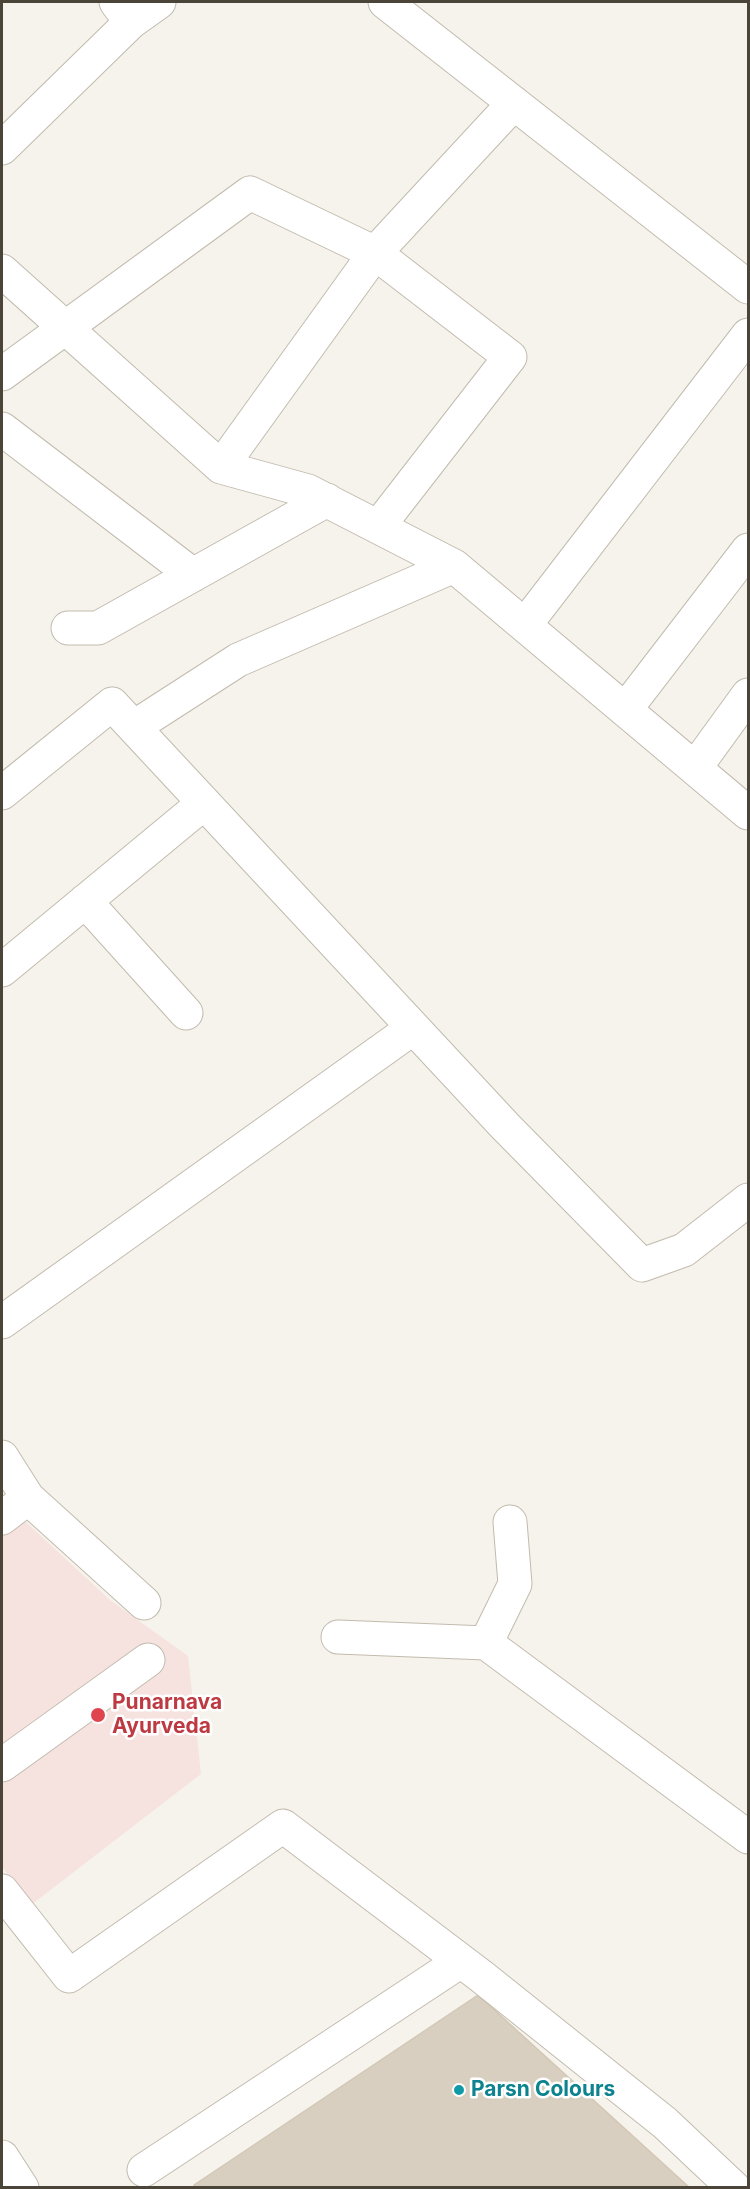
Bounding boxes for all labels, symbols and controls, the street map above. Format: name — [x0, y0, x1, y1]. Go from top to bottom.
place label: Punarnava Ayurveda — [112, 1690, 222, 1740]
marker: Punarnava Ayurveda — [89, 1706, 107, 1724]
place label: Parsn Colours — [471, 2077, 615, 2103]
marker: Parsn Colours — [452, 2083, 466, 2097]

